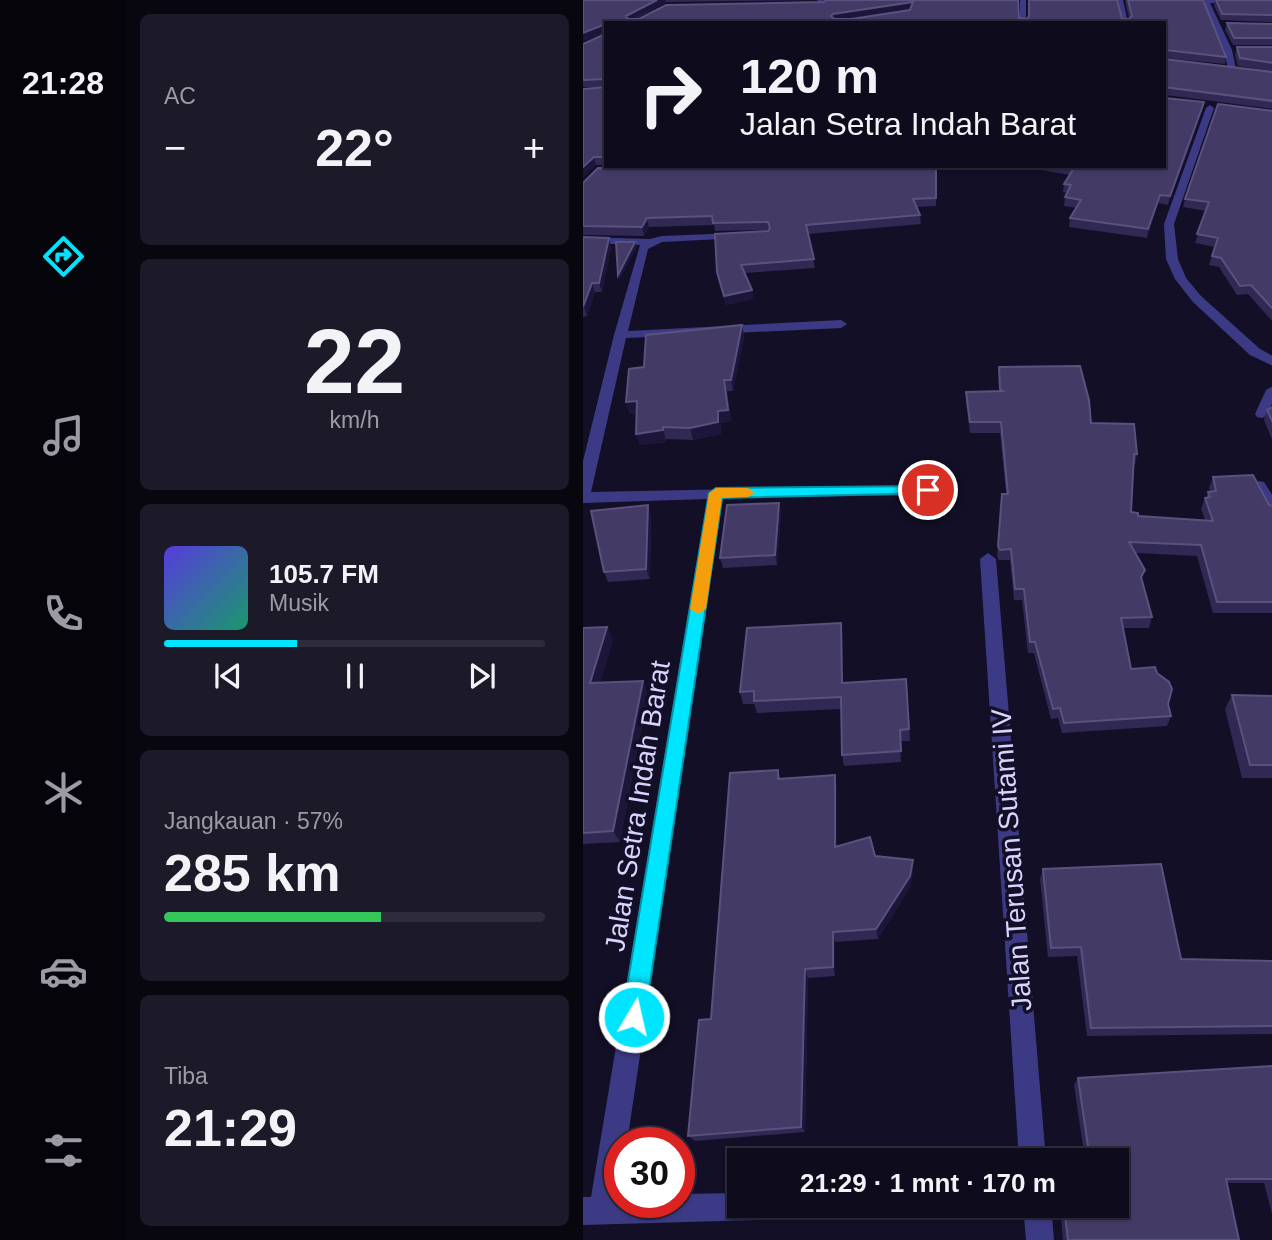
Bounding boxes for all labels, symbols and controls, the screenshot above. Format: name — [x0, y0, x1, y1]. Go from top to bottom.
icon: right — [625, 49, 716, 140]
text: 120 m — [740, 49, 879, 103]
text: 21:28 — [22, 65, 104, 101]
text: AC — [164, 83, 196, 109]
text: Jalan Setra Indah Barat — [740, 106, 1076, 142]
text: 22° — [315, 119, 394, 177]
text: − — [164, 127, 186, 169]
text: + — [523, 127, 545, 169]
icon: directions — [39, 232, 88, 281]
text: 22 — [304, 311, 405, 412]
text: km/h — [330, 407, 379, 433]
icon: music — [39, 411, 88, 460]
pin — [898, 460, 958, 520]
icon: arrive — [909, 471, 947, 509]
text: 105.7 FM — [269, 559, 379, 589]
icon: phone — [39, 589, 88, 638]
text: Musik — [269, 590, 329, 616]
icon: previous — [209, 657, 247, 695]
icon: pause — [336, 657, 374, 695]
icon: next — [463, 657, 501, 695]
street label: Jalan Setra Indah Barat — [599, 658, 676, 954]
street label: Jalan Terusan Sutami IV — [985, 707, 1038, 1012]
icon: climate — [39, 768, 88, 817]
text: Jangkauan · 57% — [164, 808, 343, 834]
text: 285 km — [164, 844, 340, 902]
icon: car — [39, 947, 88, 996]
position arrow — [597, 980, 671, 1054]
text: Tiba — [164, 1063, 208, 1089]
text: 21:29 — [164, 1099, 297, 1157]
icon: filters — [39, 1126, 88, 1175]
speed limit sign: 30 — [604, 1127, 695, 1218]
text: 21:29 · 1 mnt · 170 m — [800, 1168, 1056, 1198]

